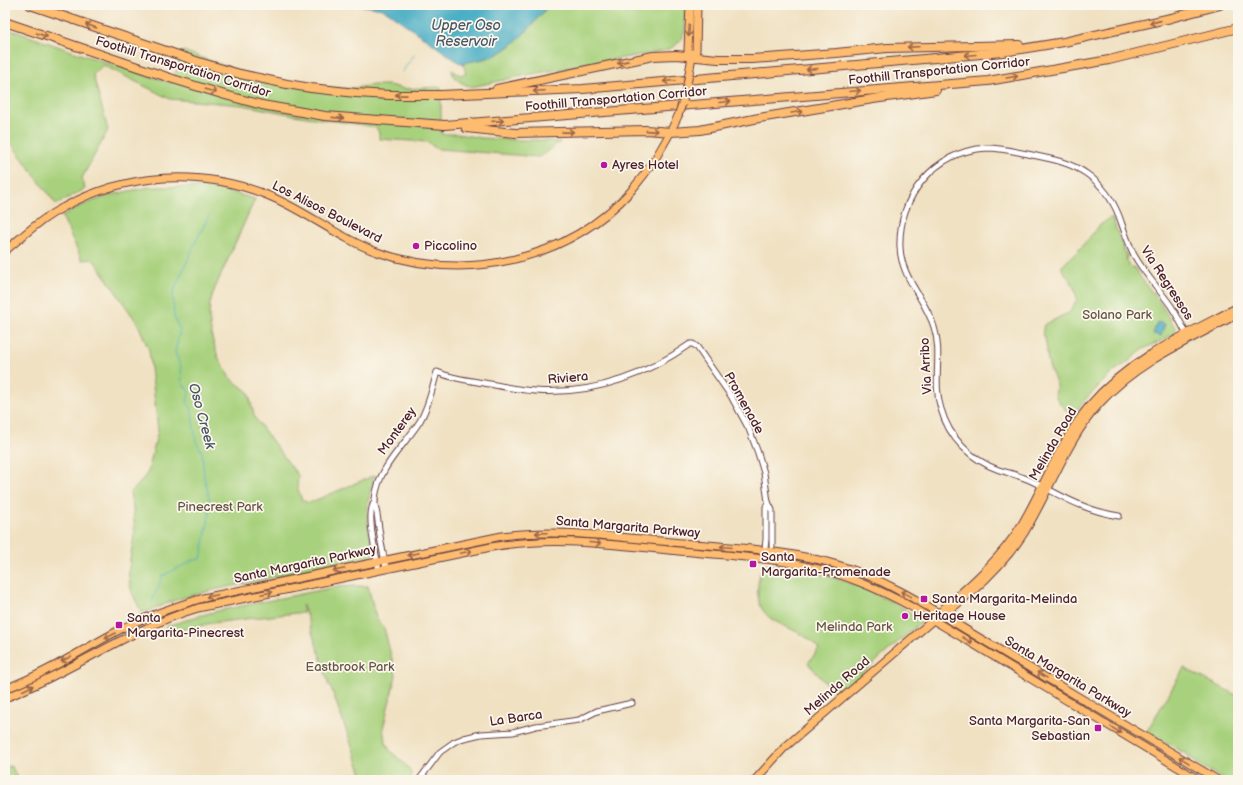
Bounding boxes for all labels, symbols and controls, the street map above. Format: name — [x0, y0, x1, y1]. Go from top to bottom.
water label: Upper Oso Reservoir — [431, 17, 501, 50]
one-way arrow — [1149, 18, 1162, 26]
one-way arrow — [85, 22, 98, 29]
one-way arrow — [685, 24, 693, 37]
one-way arrow — [35, 32, 48, 39]
street label: Foothill Transportation Corridor — [93, 33, 273, 101]
one-way arrow — [907, 43, 920, 51]
one-way arrow — [964, 51, 977, 58]
street label: Foothill Transportation Corridor — [847, 53, 1031, 88]
one-way arrow — [617, 59, 630, 66]
one-way arrow — [806, 65, 819, 72]
one-way arrow — [1005, 73, 1018, 81]
one-way arrow — [663, 77, 676, 85]
street label: Foothill Transportation Corridor — [524, 83, 708, 115]
one-way arrow — [533, 87, 546, 95]
one-way arrow — [204, 88, 217, 95]
one-way arrow — [848, 88, 861, 95]
one-way arrow — [395, 91, 408, 99]
one-way arrow — [718, 99, 731, 106]
one-way arrow — [790, 108, 803, 116]
one-way arrow — [331, 114, 344, 121]
one-way arrow — [491, 118, 504, 125]
one-way arrow — [645, 127, 658, 134]
one-way arrow — [561, 128, 574, 136]
place label: Ayres Hotel — [612, 157, 679, 173]
marker: Ayres Hotel — [599, 160, 609, 170]
street label: Los Alisos Boulevard — [269, 177, 385, 247]
place label: Piccolino — [424, 238, 477, 254]
marker: Piccolino — [411, 241, 421, 251]
street label: Via Regressos — [1137, 243, 1197, 324]
park label: Solano Park — [1082, 307, 1152, 323]
street label: Via Arribo — [917, 337, 935, 395]
street label: Riviera — [547, 368, 589, 388]
street label: Promenade — [720, 369, 768, 437]
water label: Oso Creek — [185, 381, 219, 452]
street label: Monterey — [374, 404, 420, 458]
street label: Melinda Road — [1026, 405, 1080, 483]
park label: Pinecrest Park — [177, 499, 263, 515]
street label: Santa Margarita Parkway — [555, 513, 701, 541]
one-way arrow — [535, 529, 548, 536]
one-way arrow — [588, 539, 601, 546]
street label: Santa Margarita Parkway — [232, 541, 378, 587]
one-way arrow — [720, 544, 733, 551]
one-way arrow — [459, 548, 472, 556]
place label: Santa Margarita-Promenade — [761, 549, 891, 580]
one-way arrow — [407, 550, 420, 558]
marker: Santa Margarita-Promenade — [748, 559, 758, 569]
one-way arrow — [333, 566, 346, 574]
one-way arrow — [260, 589, 273, 597]
one-way arrow — [900, 590, 912, 598]
place label: Santa Margarita-Melinda — [932, 591, 1077, 607]
one-way arrow — [206, 593, 219, 601]
marker: Santa Margarita-Melinda — [919, 594, 929, 604]
place label: Heritage House — [913, 608, 1006, 624]
place label: Santa Margarita-Pinecrest — [127, 610, 244, 641]
marker: Heritage House — [900, 611, 910, 621]
park label: Melinda Park — [816, 619, 893, 635]
marker: Santa Margarita-Pinecrest — [114, 620, 124, 630]
one-way arrow — [104, 632, 116, 640]
street label: Santa Margarita Parkway — [1002, 633, 1134, 721]
one-way arrow — [961, 636, 973, 644]
street label: Melinda Road — [801, 653, 873, 719]
one-way arrow — [60, 656, 72, 664]
park label: Eastbrook Park — [306, 659, 395, 675]
one-way arrow — [1036, 671, 1048, 679]
one-way arrow — [22, 684, 34, 691]
street label: La Barca — [489, 706, 543, 730]
place label: Santa Margarita-San Sebastian — [969, 713, 1090, 744]
marker: Santa Margarita-San Sebastian — [1093, 723, 1103, 733]
one-way arrow — [1110, 727, 1122, 735]
one-way arrow — [1178, 755, 1190, 763]

